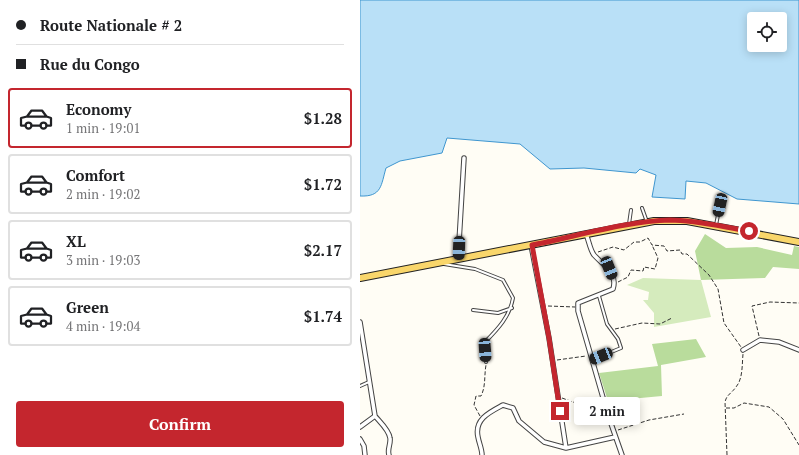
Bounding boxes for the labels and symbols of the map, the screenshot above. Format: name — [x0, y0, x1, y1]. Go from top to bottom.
car — [712, 192, 728, 218]
route start — [740, 222, 758, 240]
car — [453, 236, 465, 260]
car — [599, 255, 619, 281]
car — [478, 338, 492, 362]
car — [588, 346, 614, 366]
callout: 2 min — [574, 397, 640, 425]
route end — [551, 402, 569, 420]

